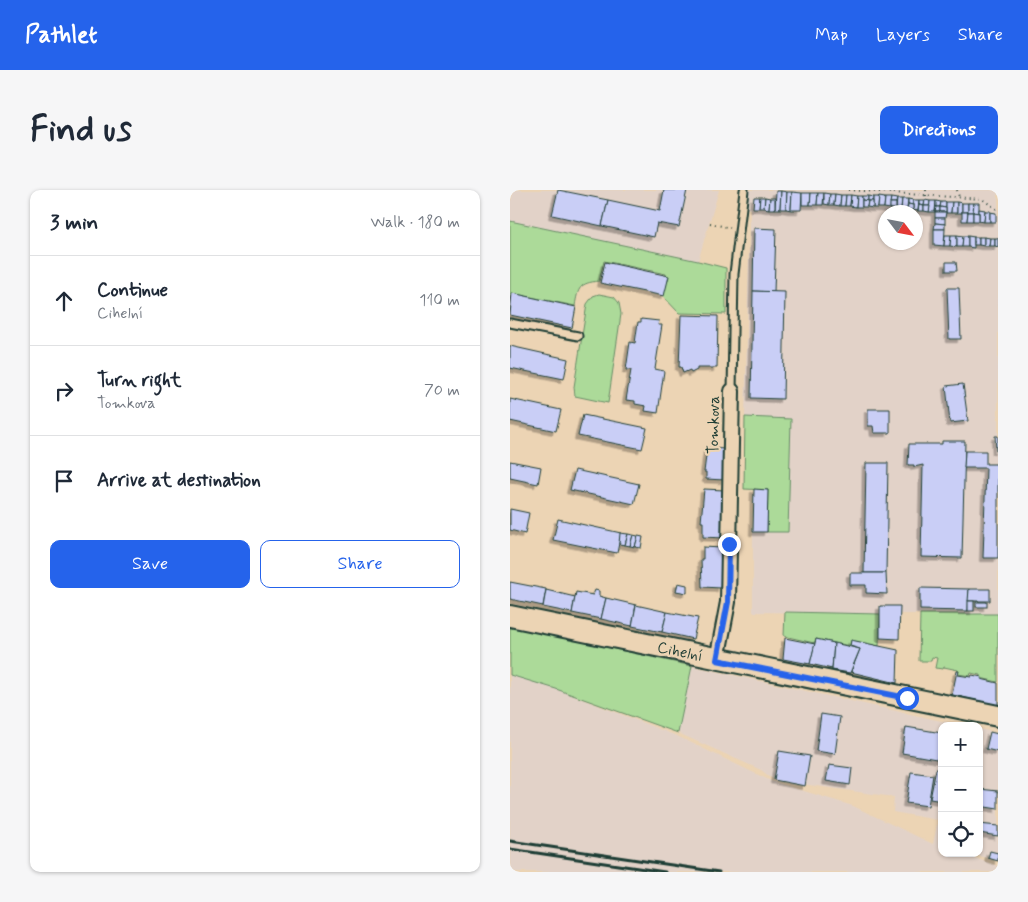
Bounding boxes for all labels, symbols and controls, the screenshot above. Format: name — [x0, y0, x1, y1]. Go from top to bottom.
text: Pathlet — [25, 20, 97, 51]
text: Map — [815, 23, 848, 47]
text: Layers — [876, 23, 930, 47]
text: Share — [958, 23, 1003, 47]
button: Directions — [880, 106, 998, 154]
text: Find us — [30, 107, 132, 153]
north arrow — [878, 205, 923, 250]
text: 3 min — [50, 209, 98, 237]
text: Walk · 180 m — [371, 212, 460, 233]
text: Continue — [97, 278, 168, 303]
icon: ahead — [50, 287, 78, 315]
text: 110 m — [419, 290, 460, 311]
text: Cihelní — [97, 303, 143, 324]
text: Turn right — [97, 368, 181, 393]
icon: right — [50, 377, 78, 405]
text: 70 m — [424, 380, 460, 401]
text: Tomkova — [97, 393, 155, 414]
street label: Tomkova — [703, 396, 725, 454]
icon: arrive — [50, 467, 78, 495]
text: Arrive at destination — [97, 468, 261, 493]
route end — [718, 533, 741, 556]
button: Save — [50, 540, 250, 588]
button: Share — [260, 540, 460, 588]
street label: Cihelní — [655, 637, 705, 667]
route start — [896, 687, 919, 710]
map controls — [938, 722, 983, 857]
button: + — [938, 722, 983, 767]
button: − — [938, 767, 983, 812]
button: locate — [938, 812, 983, 857]

